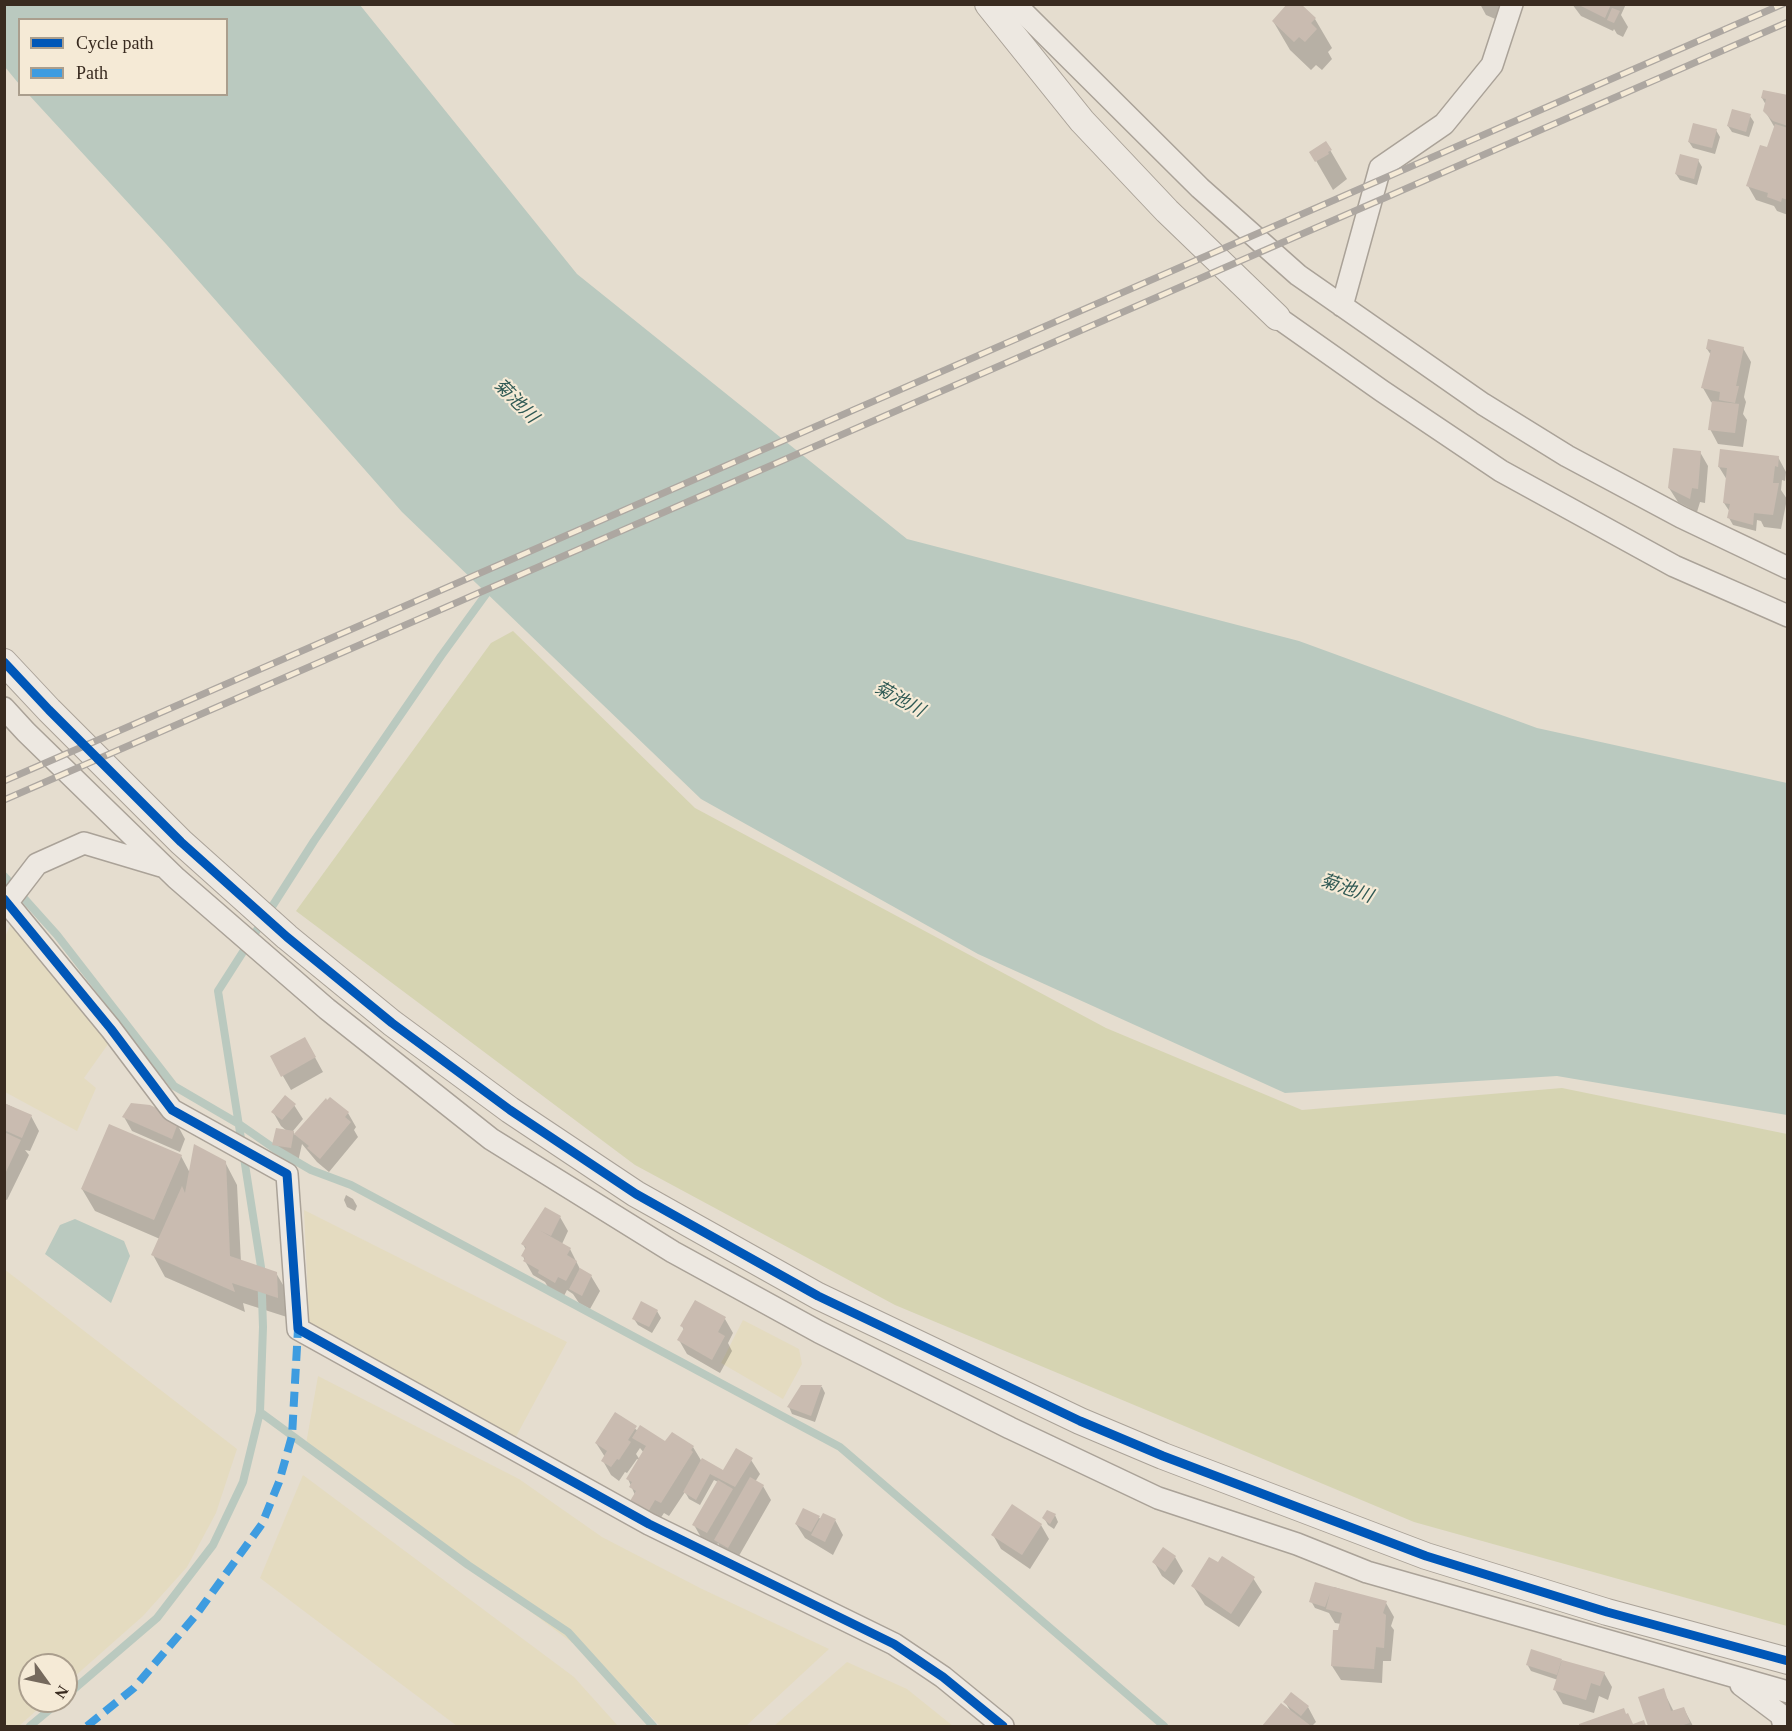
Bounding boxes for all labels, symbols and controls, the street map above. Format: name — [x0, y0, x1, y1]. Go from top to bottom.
legend — [18, 18, 228, 96]
text: Cycle path — [76, 33, 153, 53]
text: Path — [76, 63, 108, 83]
water label: 菊池川 — [490, 373, 544, 427]
water label: 菊池川 — [871, 675, 929, 721]
water label: 菊池川 — [1318, 868, 1376, 906]
north arrow — [18, 1653, 78, 1713]
text: N — [52, 1683, 72, 1701]

